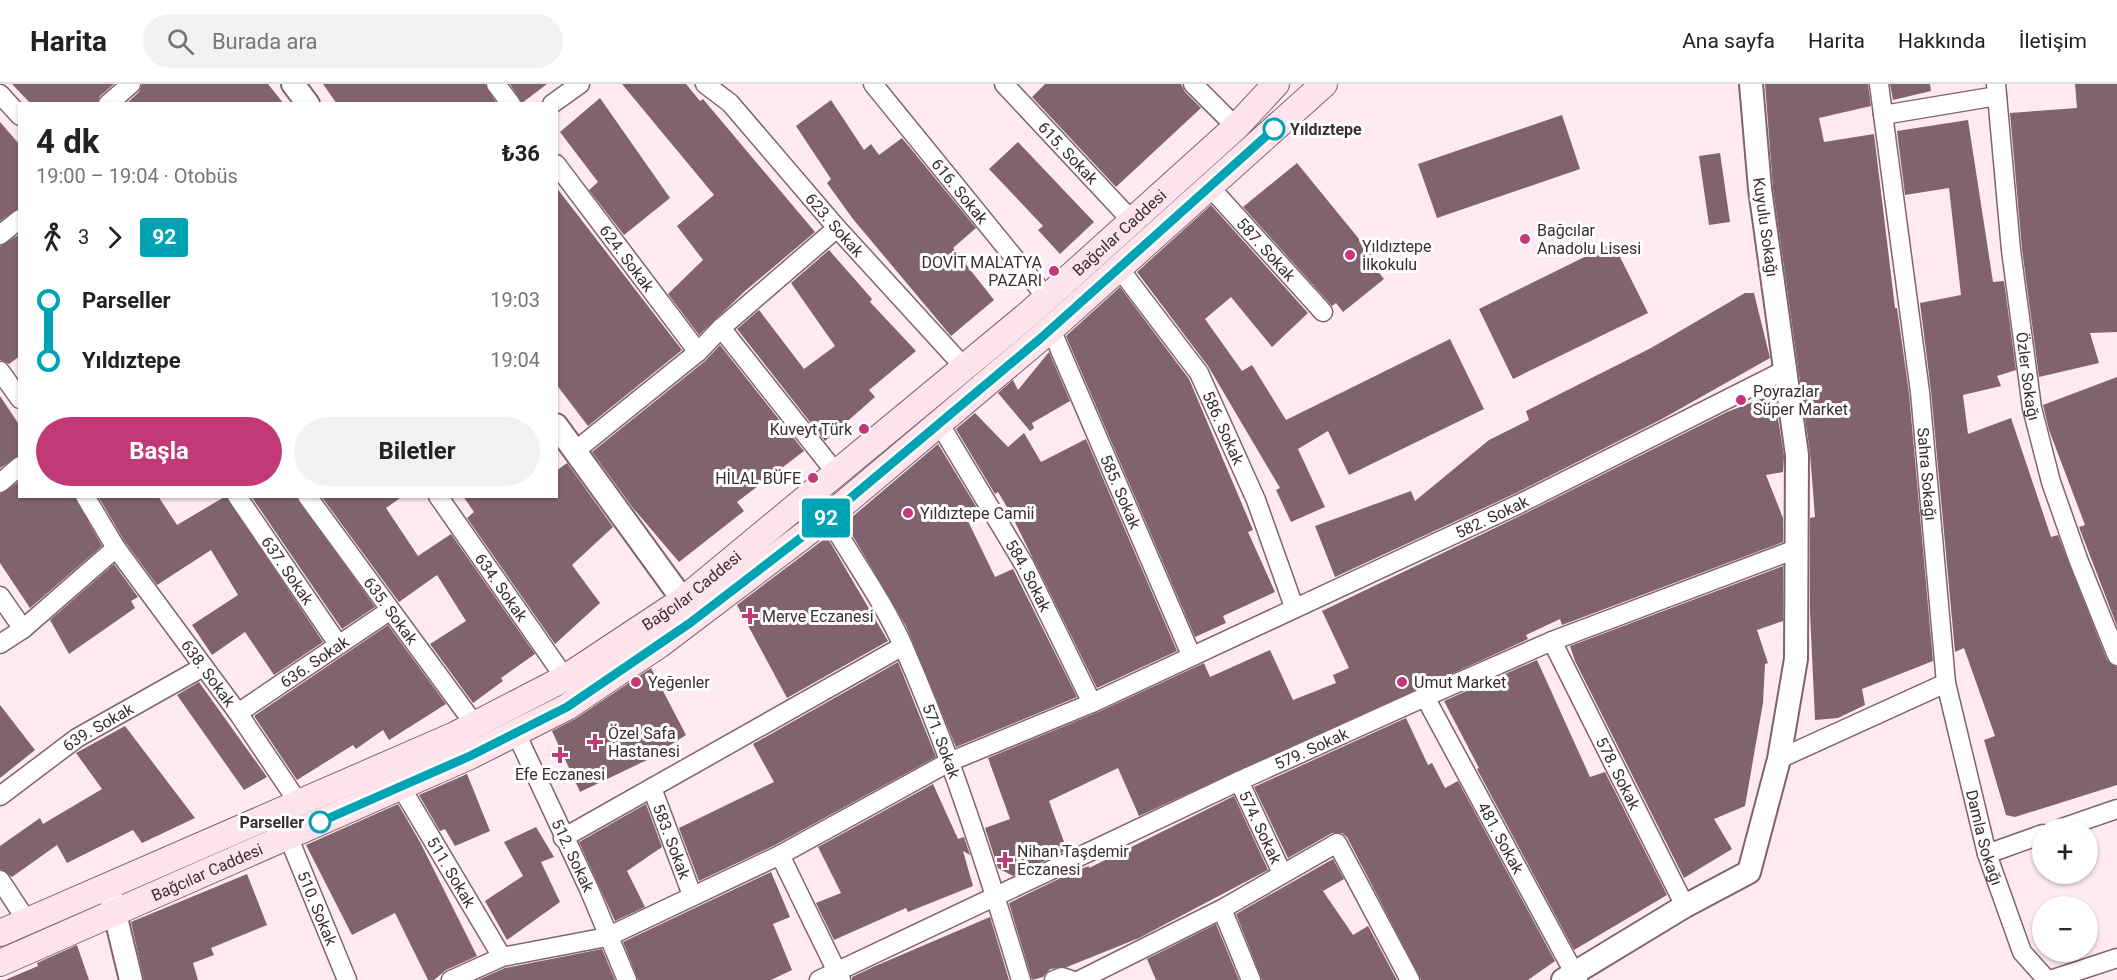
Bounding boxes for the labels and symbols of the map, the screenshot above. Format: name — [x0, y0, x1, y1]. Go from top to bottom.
street label: 615. Sokak — [1034, 118, 1102, 189]
marker: Yıldıztepe — [1263, 118, 1285, 140]
place label: Yıldıztepe — [1290, 120, 1362, 139]
street label: 616. Sokak — [927, 155, 992, 229]
street label: Kuyulu Sokağı — [1749, 176, 1782, 278]
street label: Bağcılar Caddesi — [1069, 186, 1170, 280]
street label: 623. Sokak — [801, 189, 868, 262]
street label: 587. Sokak — [1233, 214, 1300, 286]
street label: 624. Sokak — [595, 221, 659, 296]
place label: Bağcılar Anadolu Lisesi — [1537, 221, 1641, 258]
marker: Bağcılar Anadolu Lisesi — [1518, 232, 1532, 246]
place label: Yıldıztepe İlkokulu — [1362, 237, 1432, 274]
marker: Yıldıztepe İlkokulu — [1343, 248, 1357, 262]
place label: DOVİT MALATYA PAZARI — [921, 253, 1043, 290]
marker: DOVİT MALATYA PAZARI — [1047, 264, 1061, 278]
street label: Özler Sokağı — [2012, 331, 2044, 423]
place label: Poyrazlar Süper Market — [1753, 382, 1848, 419]
street label: 586. Sokak — [1198, 388, 1248, 469]
marker: Poyrazlar Süper Market — [1734, 393, 1748, 407]
place label: Kuveyt Türk — [770, 420, 853, 439]
marker: Kuveyt Türk — [857, 422, 871, 436]
street label: Sahra Sokağı — [1913, 427, 1940, 521]
street label: 585. Sokak — [1096, 452, 1145, 533]
place label: HİLAL BÜFE — [715, 469, 801, 488]
marker: HİLAL BÜFE — [806, 471, 820, 485]
street label: 582. Sokak — [1452, 491, 1533, 542]
line badge: 92 — [799, 498, 853, 538]
place label: Yıldıztepe Camii — [920, 504, 1034, 523]
marker: Yıldıztepe Camii — [901, 506, 915, 520]
street label: 637. Sokak — [257, 533, 318, 609]
street label: 584. Sokak — [1001, 536, 1055, 616]
street label: Bağcılar Caddesi — [638, 547, 745, 635]
street label: 634. Sokak — [471, 550, 532, 626]
street label: 635. Sokak — [360, 573, 422, 649]
place label: Merve Eczanesi — [762, 607, 874, 626]
marker: Merve Eczanesi — [743, 609, 757, 623]
street label: 636. Sokak — [277, 632, 353, 692]
street label: 638. Sokak — [177, 636, 240, 711]
place label: Yeğenler — [648, 673, 710, 692]
place label: Umut Market — [1414, 673, 1506, 692]
marker: Yeğenler — [629, 675, 643, 689]
marker: Umut Market — [1395, 675, 1409, 689]
street label: 639. Sokak — [59, 699, 138, 755]
street label: 571. Sokak — [918, 701, 964, 782]
place label: Özel Safa Hastanesi — [608, 724, 680, 761]
street label: 579. Sokak — [1272, 724, 1352, 774]
marker: Özel Safa Hastanesi — [586, 733, 604, 751]
street label: 578. Sokak — [1592, 734, 1644, 814]
marker: Efe Eczanesi — [553, 748, 567, 762]
place label: Efe Eczanesi — [515, 765, 605, 784]
street label: 574. Sokak — [1235, 788, 1286, 868]
street label: Damla Sokağı — [1962, 788, 2006, 888]
street label: 481. Sokak — [1474, 799, 1528, 878]
street label: 583. Sokak — [649, 801, 694, 883]
marker: Parseller — [309, 811, 331, 833]
place label: Parseller — [240, 813, 304, 832]
street label: 512. Sokak — [547, 816, 598, 896]
street label: 511. Sokak — [423, 834, 480, 912]
street label: Bağcılar Caddesi — [148, 840, 266, 905]
place label: Nihan Taşdemir Eczanesi — [1017, 842, 1129, 879]
marker: Nihan Taşdemir Eczanesi — [998, 853, 1012, 867]
street label: 510. Sokak — [293, 868, 341, 949]

